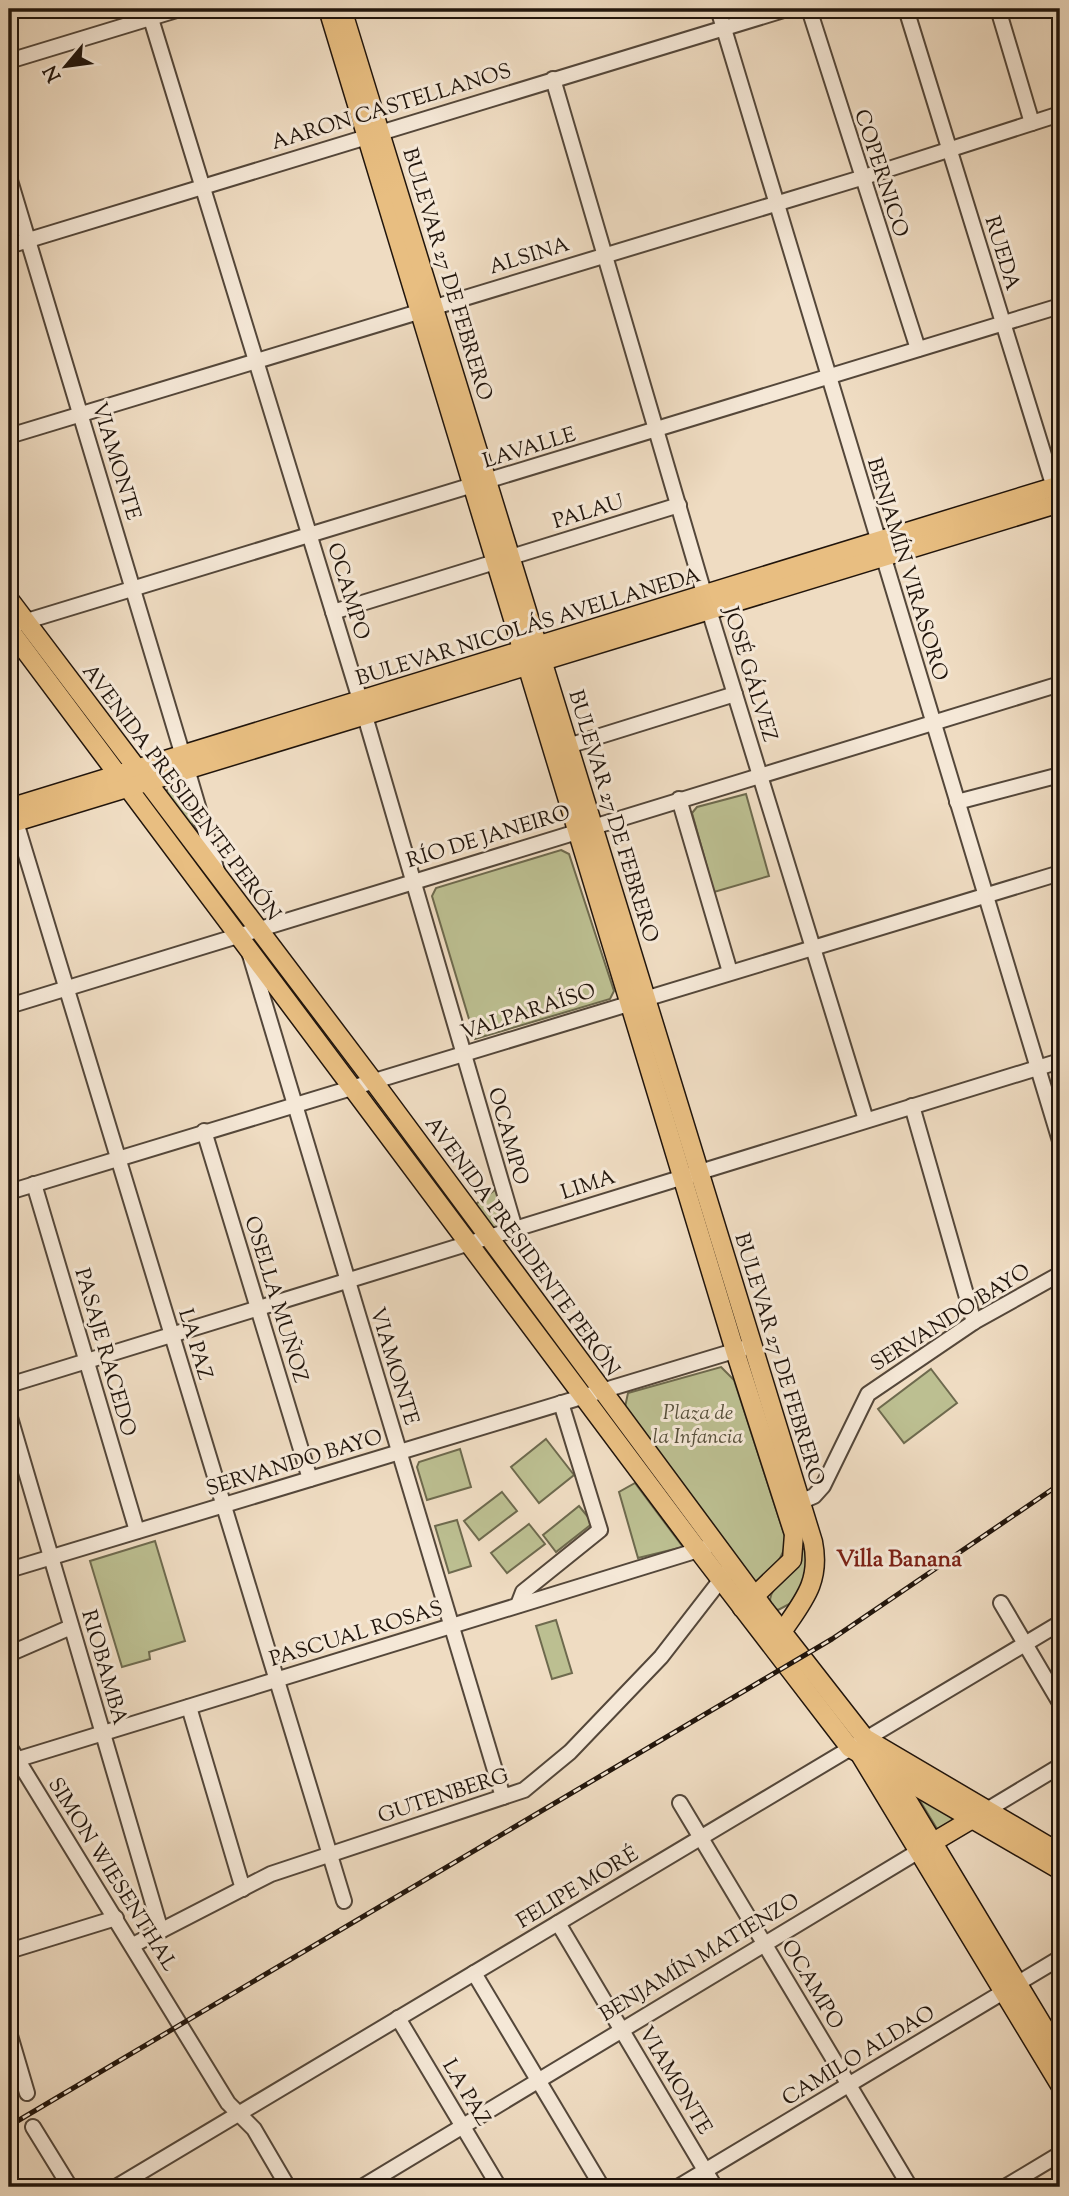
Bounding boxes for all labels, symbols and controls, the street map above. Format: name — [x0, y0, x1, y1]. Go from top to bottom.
north arrow — [32, 32, 102, 102]
street label: AARON CASTELLANOS — [268, 57, 515, 159]
text: N — [38, 60, 69, 86]
street label: COPERNICO — [845, 106, 915, 241]
street label: BULEVAR 27 DE FEBRERO — [393, 145, 499, 405]
street label: RUEDA — [976, 213, 1027, 294]
street label: ALSINA — [486, 230, 573, 283]
street label: VIAMONTE — [83, 399, 147, 524]
street label: LAVALLE — [479, 420, 580, 477]
street label: BENJAMÍN VIRASORO — [858, 454, 954, 685]
street label: PALAU — [550, 488, 628, 538]
street label: OCAMPO — [318, 539, 376, 644]
street label: BULEVAR NICOLÁS AVELLANEDA — [352, 561, 705, 695]
street label: JOSÉ GÁLVEZ — [714, 603, 784, 746]
street label: AVENIDA PRESIDENTE PERÓN — [74, 658, 287, 928]
street label: BULEVAR 27 DE FEBRERO — [559, 687, 665, 947]
street label: RÍO DE JANEIRO — [403, 799, 574, 877]
street label: VALPARAÍSO — [457, 977, 600, 1049]
street label: OCAMPO — [479, 1084, 535, 1189]
street label: AVENIDA PRESIDENTE PERÓN — [417, 1111, 626, 1384]
street label: LIMA — [557, 1163, 620, 1209]
street label: OSELLA MUÑOZ — [235, 1213, 315, 1387]
street label: BULEVAR 27 DE FEBRERO — [725, 1230, 831, 1490]
street label: SERVANDO BAYO — [865, 1257, 1037, 1380]
street label: PASAJE RACEDO — [66, 1265, 142, 1440]
street label: VIAMONTE — [361, 1304, 425, 1429]
street label: LA PAZ — [169, 1305, 219, 1384]
park label: Plaza de la Infancia — [653, 1399, 743, 1453]
street label: SERVANDO BAYO — [203, 1423, 387, 1505]
district label: Villa Banana — [836, 1544, 962, 1577]
street label: PASCUAL ROSAS — [266, 1594, 447, 1676]
street label: RIOBAMBA — [72, 1606, 134, 1729]
street label: GUTENBERG — [374, 1762, 513, 1832]
street label: SIMON WIESENTHAL — [39, 1772, 183, 1978]
street label: FELIPE MORÉ — [511, 1840, 645, 1937]
street label: BENJAMÍN MATIENZO — [594, 1887, 806, 2030]
street label: OCAMPO — [773, 1934, 850, 2036]
street label: CAMILO ALDAO — [777, 1999, 941, 2114]
street label: VIAMONTE — [630, 2021, 719, 2141]
street label: LA PAZ — [434, 2054, 497, 2132]

